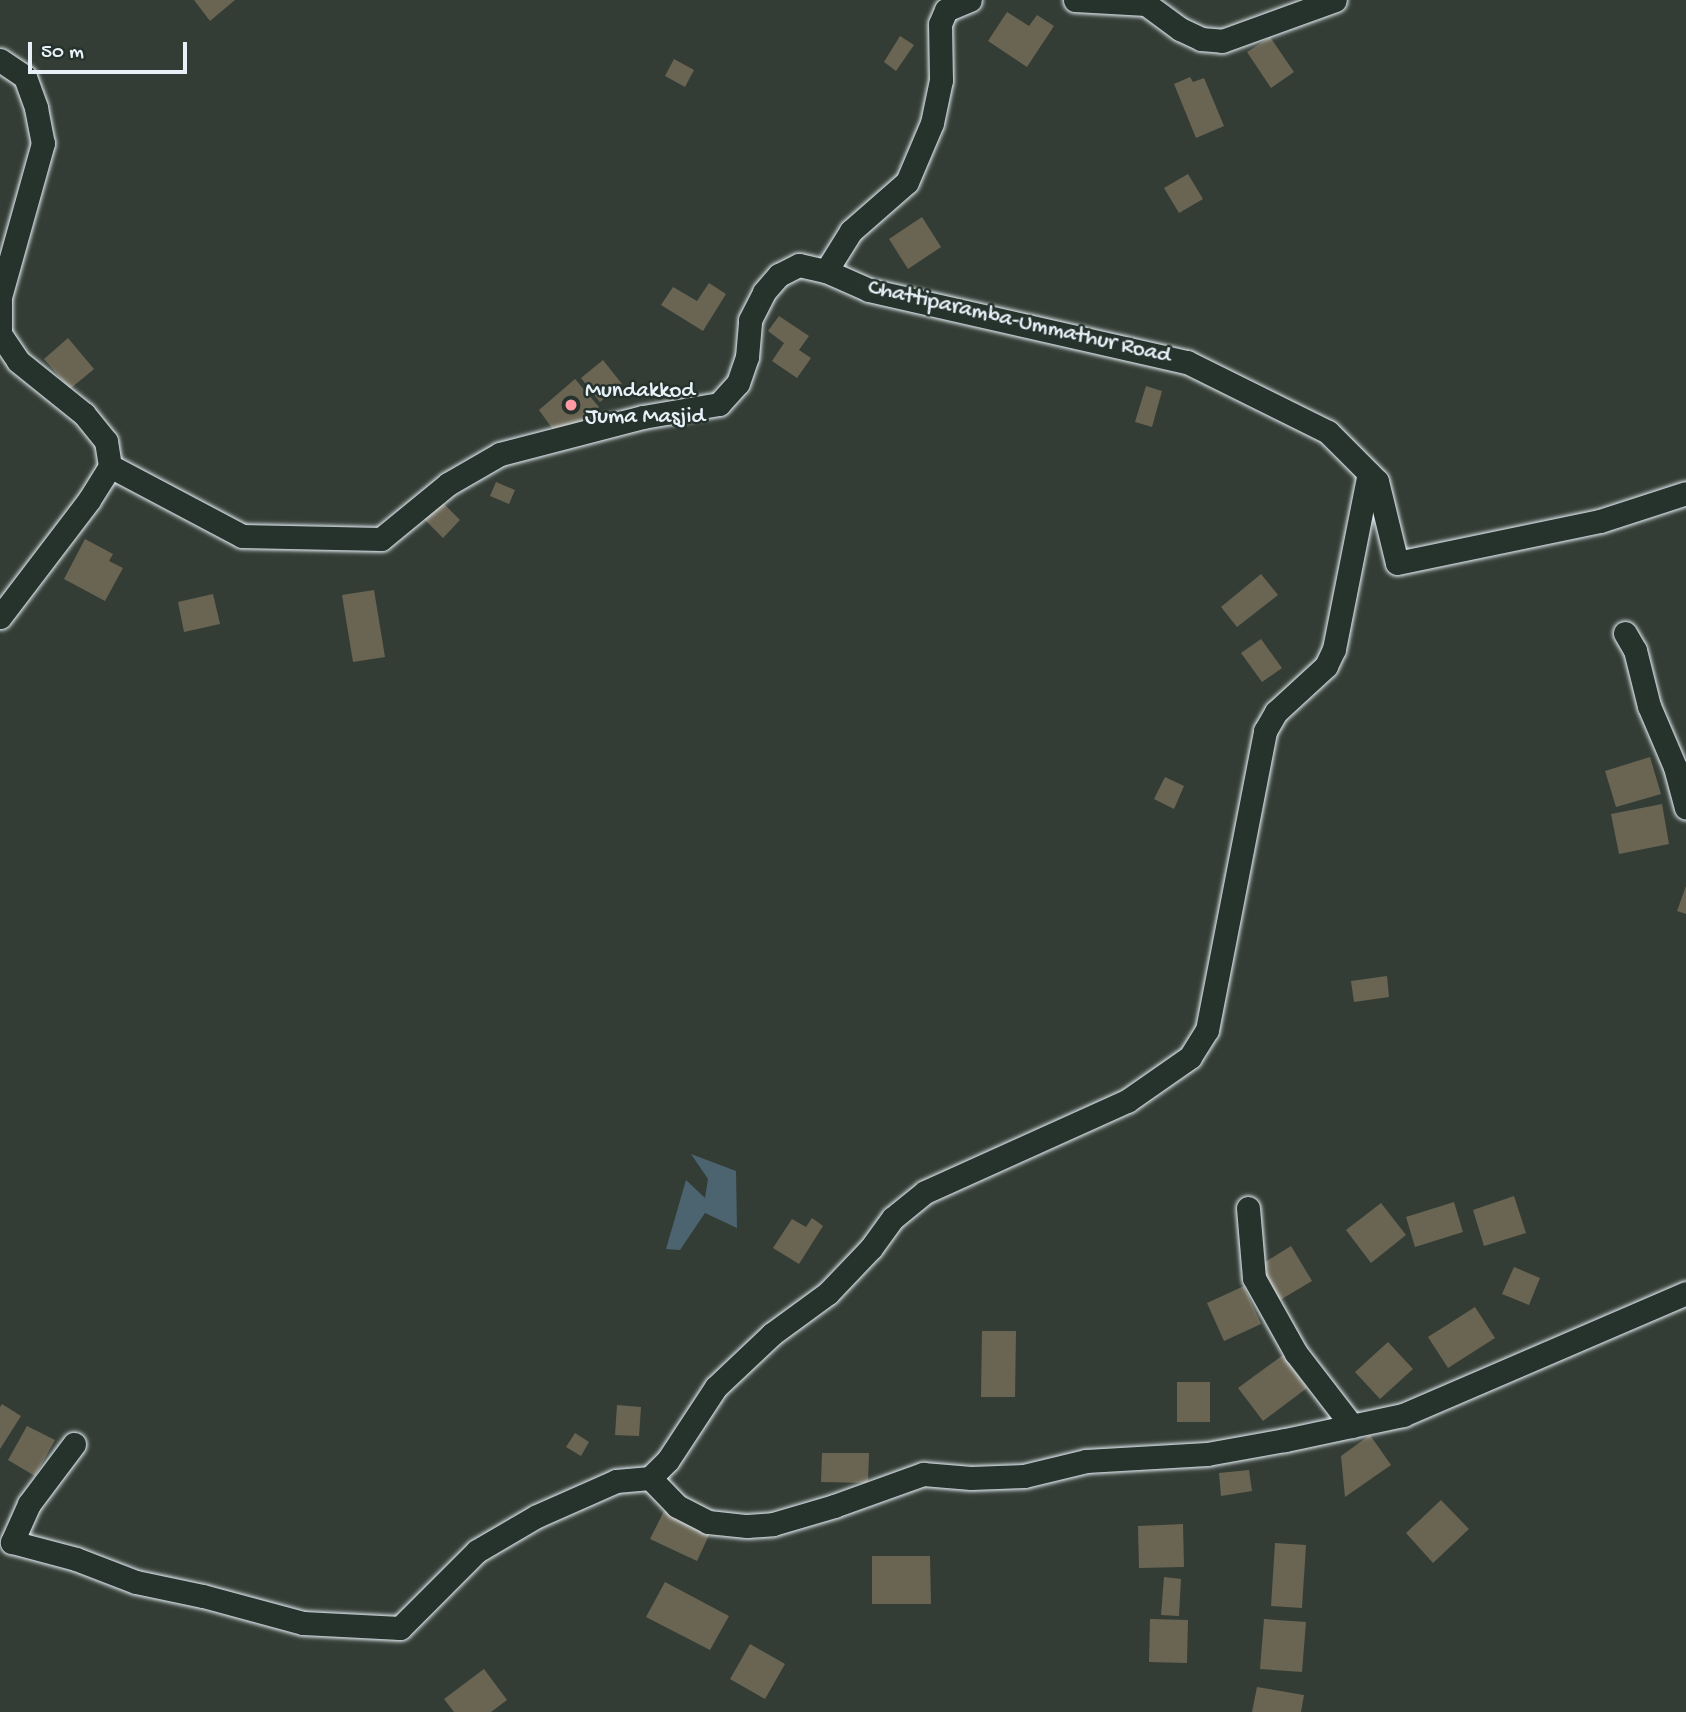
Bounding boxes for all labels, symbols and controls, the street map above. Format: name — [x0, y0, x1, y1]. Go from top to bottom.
scale bar — [32, 28, 191, 72]
text: 50 m — [41, 41, 84, 66]
street label: Chattiparamba-Ummathur Road — [865, 275, 1173, 371]
place label: Mundakkod Juma Masjid — [585, 378, 705, 432]
marker: Mundakkod Juma Masjid — [563, 397, 579, 413]

